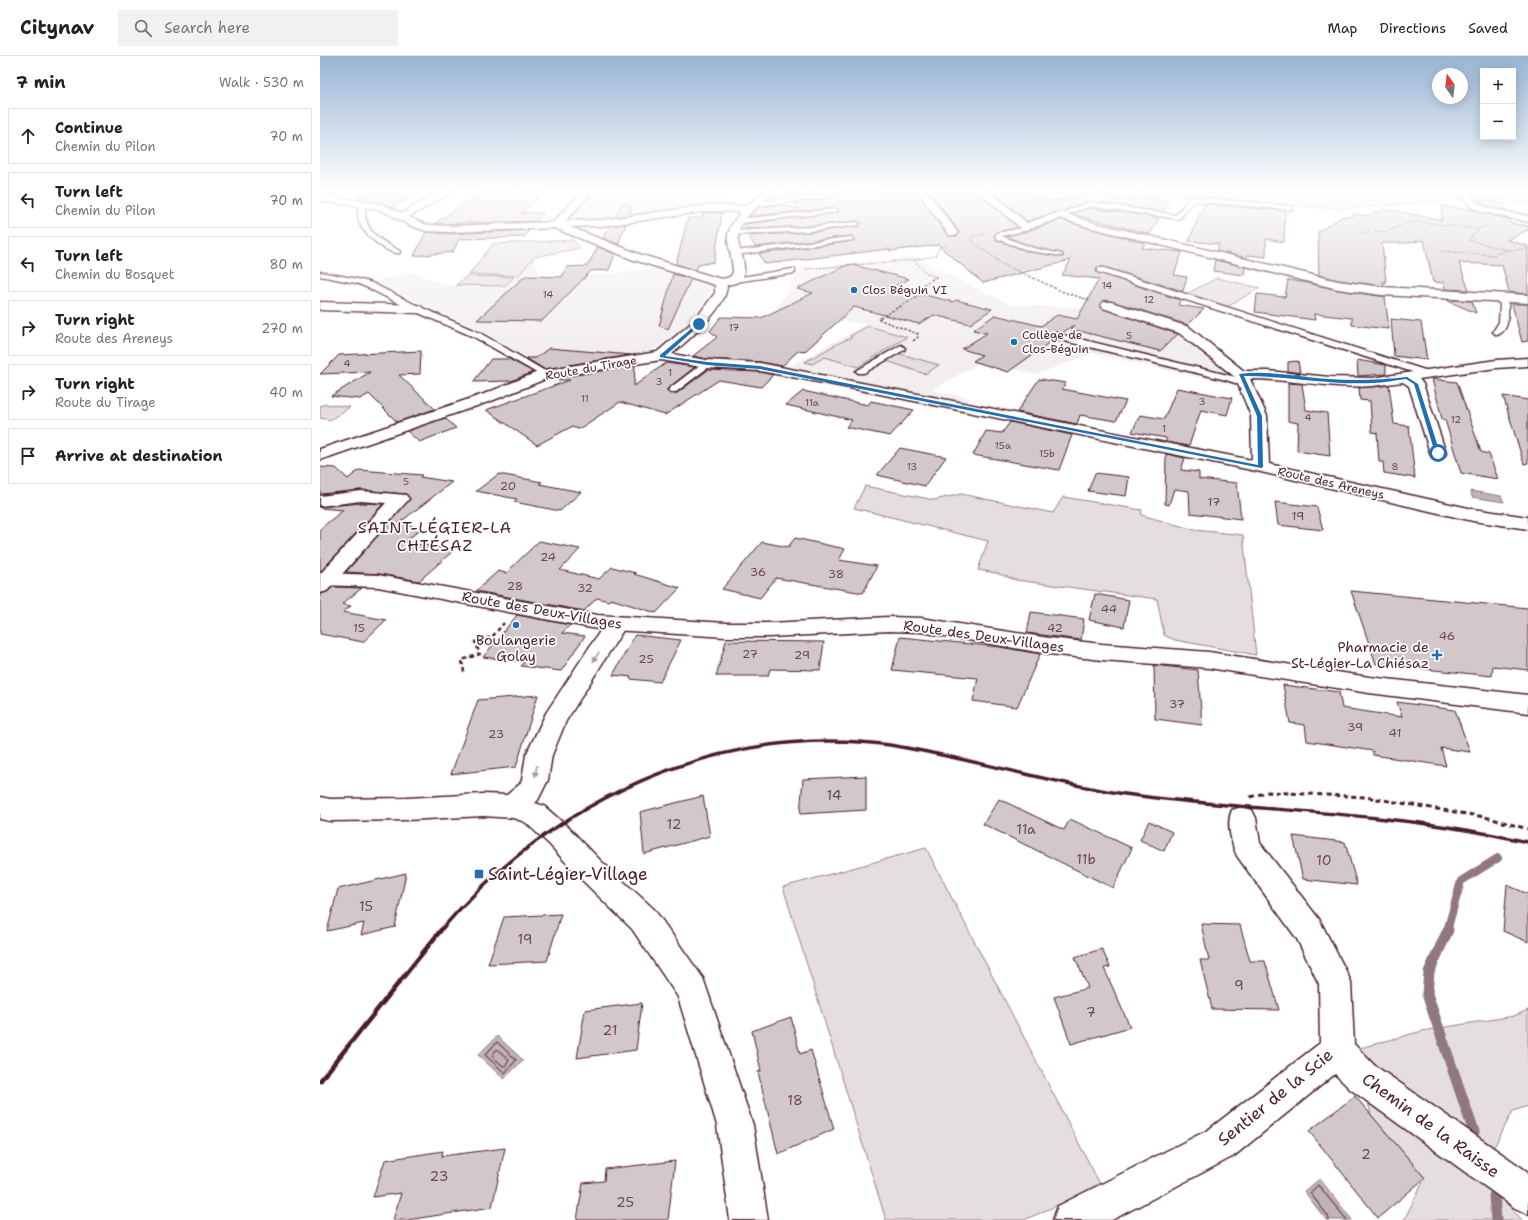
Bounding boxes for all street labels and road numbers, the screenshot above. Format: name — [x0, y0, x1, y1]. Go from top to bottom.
street label: Route du Tirage — [544, 352, 638, 384]
street label: Route des Areneys — [1276, 463, 1386, 503]
street label: Route des Deux-Villages — [460, 587, 624, 633]
street label: Route des Deux-Villages — [902, 616, 1066, 656]
street label: Sentier de la Scie — [1213, 1044, 1337, 1150]
street label: Chemin de la Raisse — [1358, 1068, 1504, 1182]

